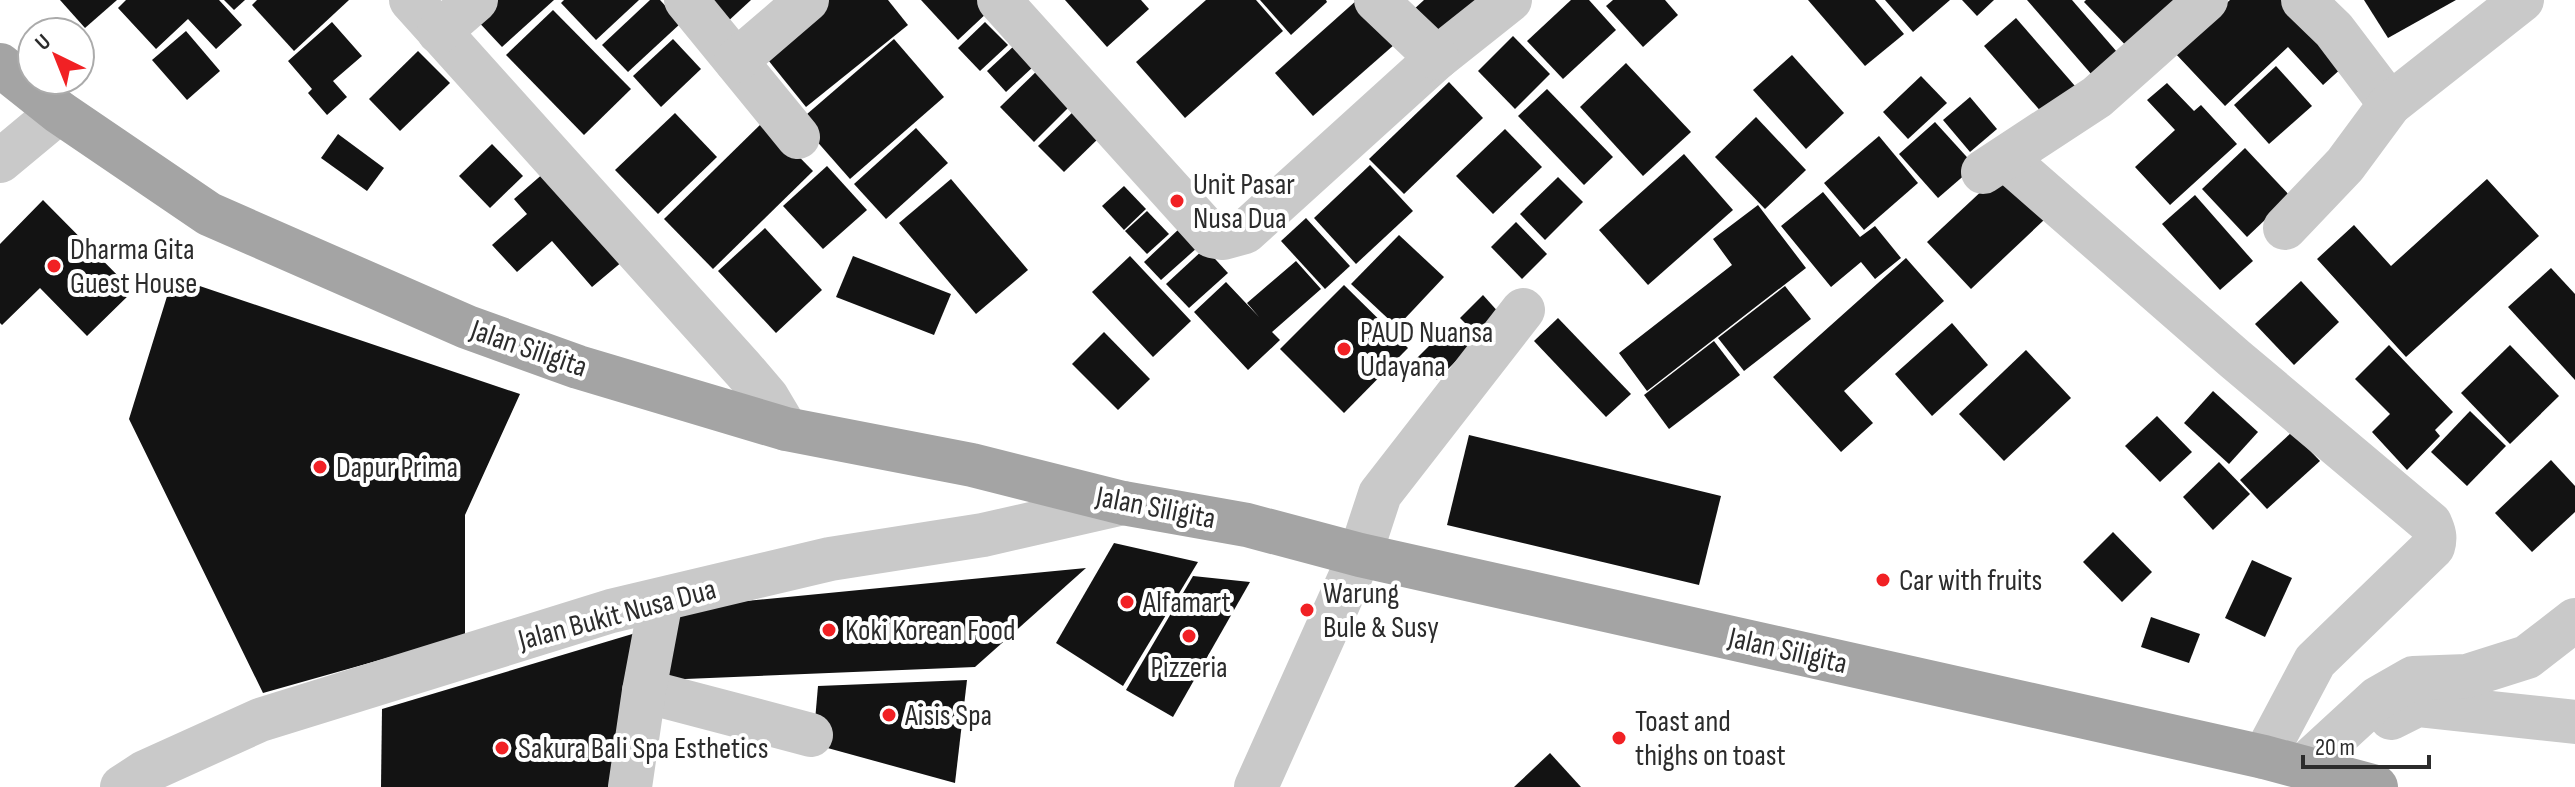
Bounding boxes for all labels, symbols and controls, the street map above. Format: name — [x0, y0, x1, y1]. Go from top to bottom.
north arrow — [16, 16, 96, 96]
text: U — [30, 29, 57, 56]
place label: Unit Pasar Nusa Dua — [1193, 167, 1295, 237]
marker: Unit Pasar Nusa Dua — [1168, 192, 1186, 210]
place label: Dharma Gita Guest House — [70, 232, 197, 302]
marker: Dharma Gita Guest House — [45, 257, 63, 275]
street label: Jalan Siligita — [465, 312, 592, 386]
place label: PAUD Nuansa Udayana — [1360, 315, 1493, 385]
marker: PAUD Nuansa Udayana — [1335, 340, 1353, 358]
place label: Dapur Prima — [336, 450, 458, 486]
marker: Dapur Prima — [311, 458, 329, 476]
street label: Jalan Siligita — [1092, 479, 1219, 537]
place label: Car with fruits — [1899, 563, 2042, 599]
street label: Jalan Bukit Nusa Dua — [514, 571, 720, 659]
marker: Car with fruits — [1874, 571, 1892, 589]
place label: Warung Bule & Susy — [1323, 576, 1439, 646]
place label: Alfamart — [1142, 585, 1231, 621]
marker: Alfamart — [1118, 593, 1136, 611]
marker: Warung Bule & Susy — [1298, 601, 1316, 619]
place label: Koki Korean Food — [845, 613, 1016, 649]
street label: Jalan Siligita — [1724, 620, 1851, 682]
marker: Koki Korean Food — [820, 621, 838, 639]
marker: Pizzeria — [1180, 627, 1198, 645]
place label: Pizzeria — [1150, 650, 1228, 686]
place label: Aisis Spa — [904, 698, 992, 734]
place label: Toast and thighs on toast — [1635, 704, 1786, 774]
marker: Aisis Spa — [880, 706, 898, 724]
scale bar — [2303, 719, 2429, 769]
marker: Toast and thighs on toast — [1610, 729, 1628, 747]
place label: Sakura Bali Spa Esthetics — [518, 731, 769, 767]
text: 20 m — [2315, 733, 2355, 762]
marker: Sakura Bali Spa Esthetics — [493, 739, 511, 757]

